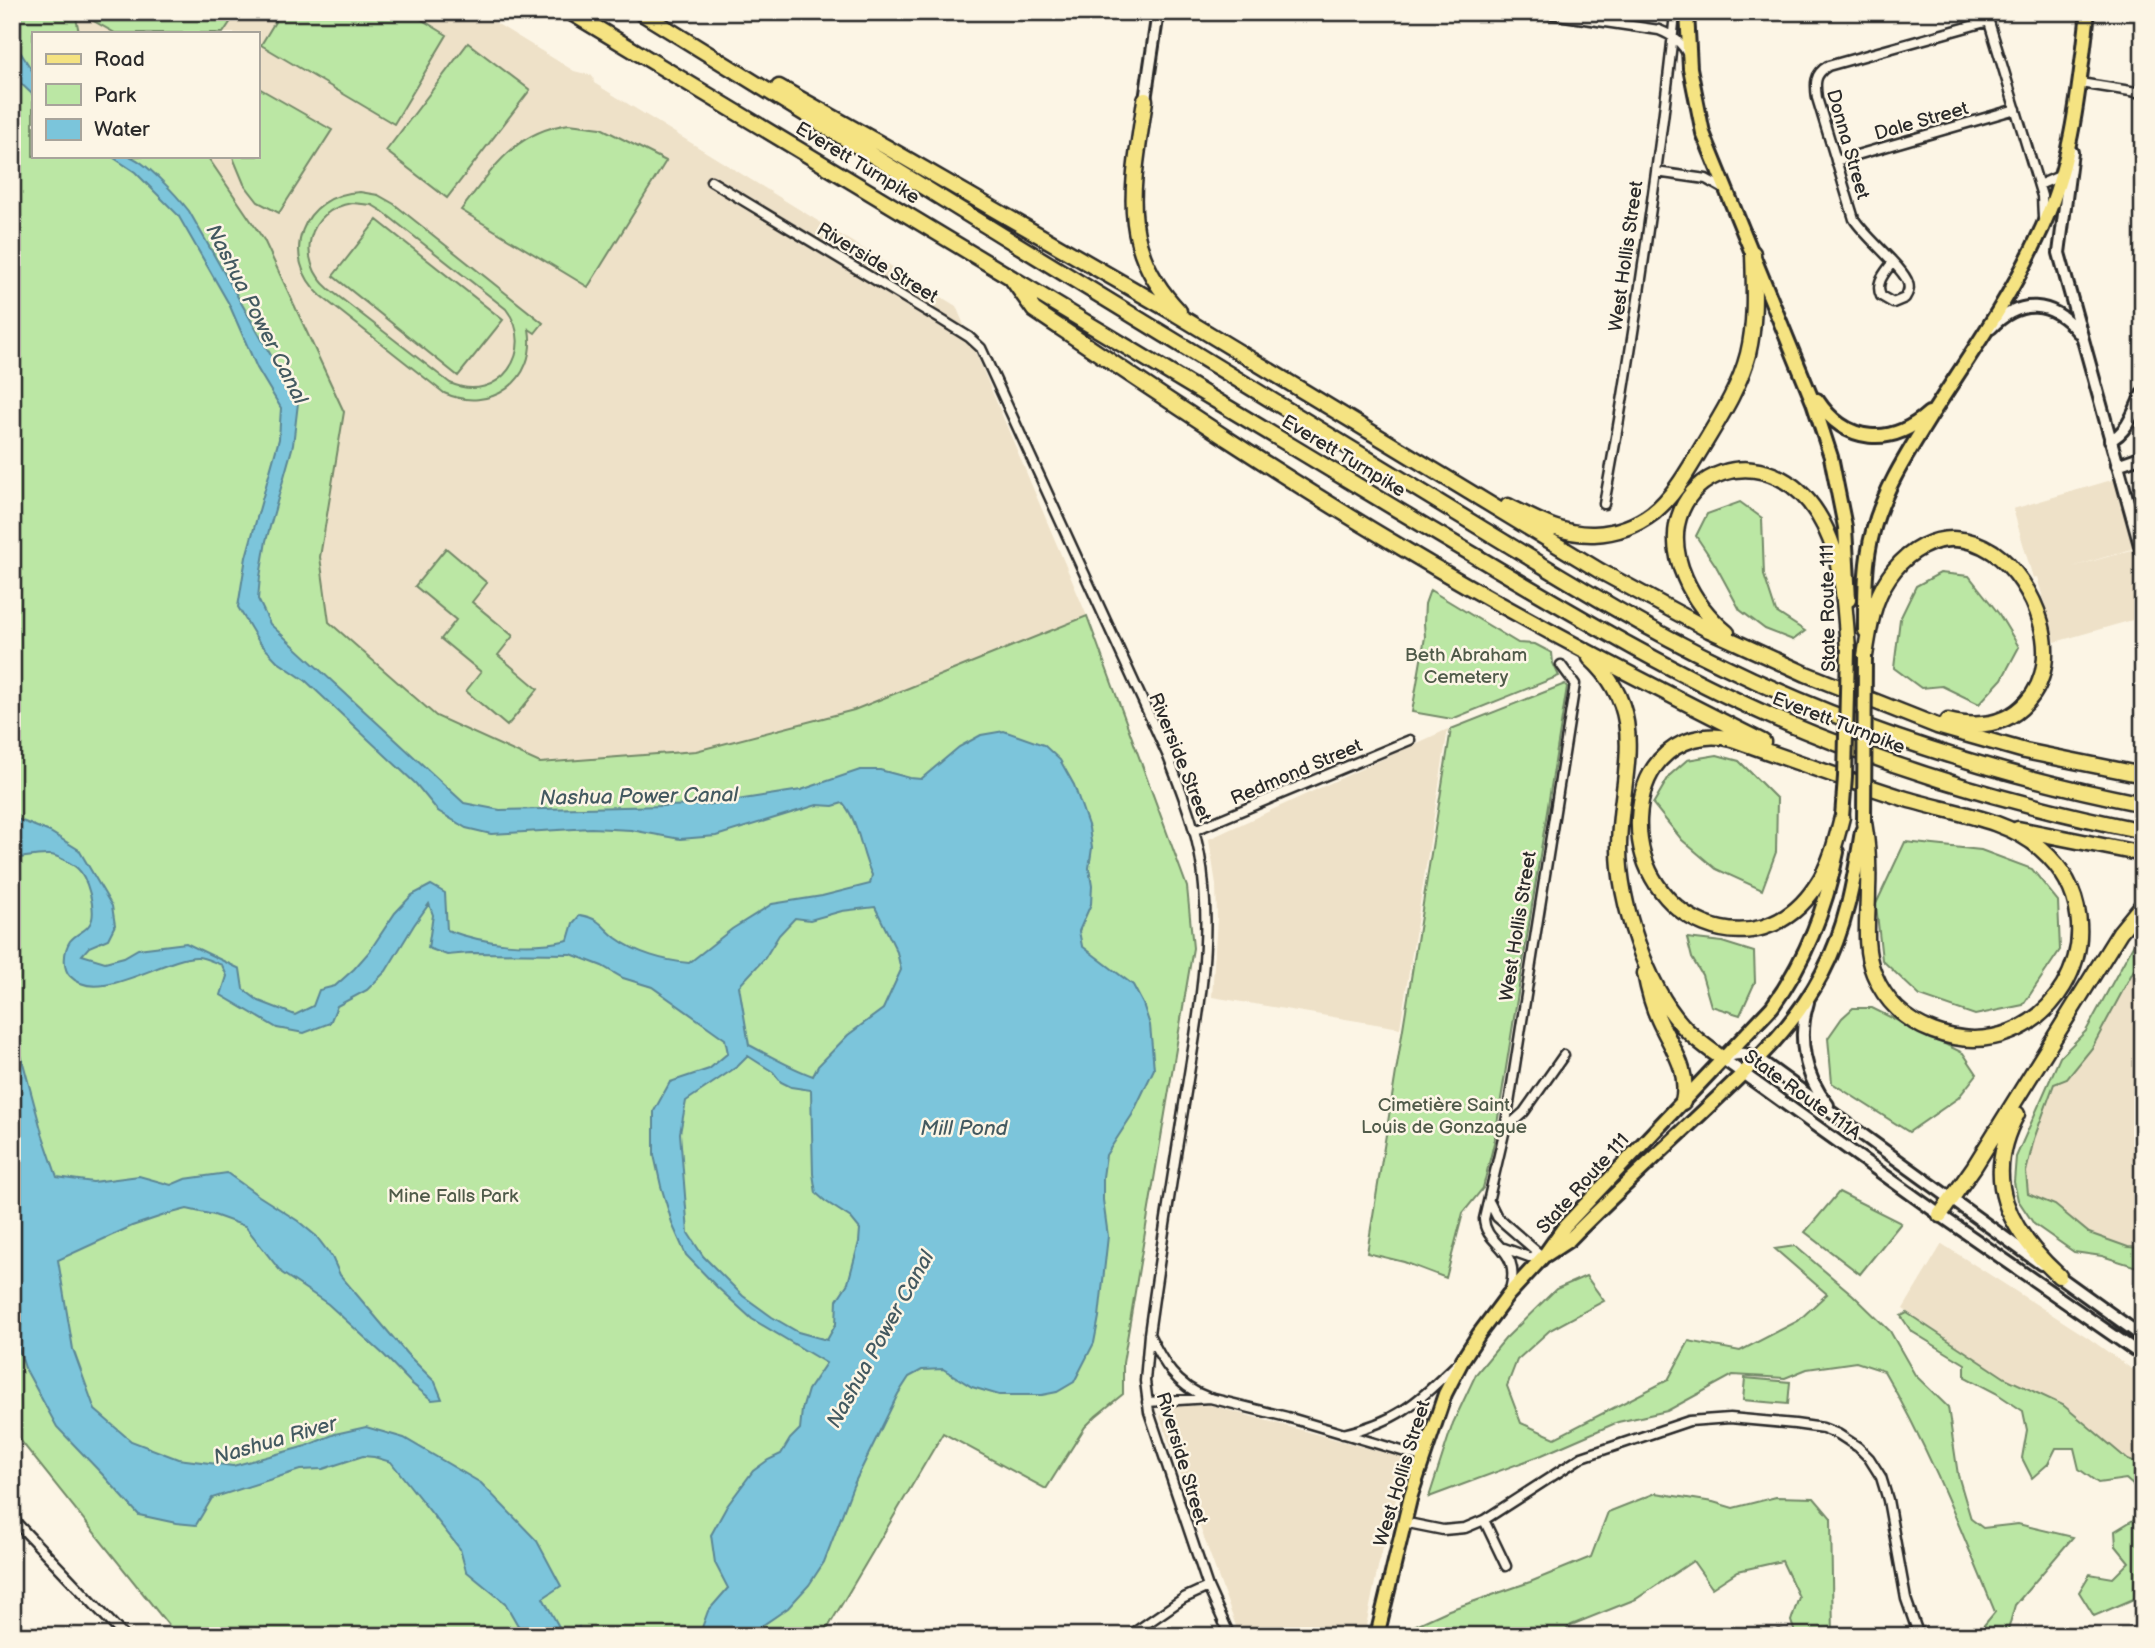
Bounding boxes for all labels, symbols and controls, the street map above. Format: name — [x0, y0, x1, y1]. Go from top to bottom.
legend — [32, 32, 259, 158]
text: Road — [94, 47, 145, 72]
text: Park — [94, 83, 137, 108]
street label: Donna Street — [1821, 87, 1874, 202]
street label: Dale Street — [1872, 97, 1971, 146]
text: Water — [94, 117, 150, 142]
street label: Everett Turnpike — [791, 117, 923, 209]
street label: West Hollis Street — [1605, 179, 1648, 333]
street label: Riverside Street — [812, 218, 942, 309]
water label: Nashua Power Canal — [200, 220, 313, 409]
street label: Everett Turnpike — [1277, 410, 1409, 502]
street label: State Route 111 — [1816, 544, 1841, 672]
park label: Beth Abraham Cemetery — [1405, 644, 1527, 689]
street label: Everett Turnpike — [1769, 687, 1908, 759]
street label: Riverside Street — [1143, 690, 1216, 826]
street label: Redmond Street — [1227, 734, 1366, 810]
water label: Nashua Power Canal — [539, 782, 740, 811]
street label: West Hollis Street — [1495, 849, 1542, 1003]
street label: State Route 111A — [1739, 1045, 1865, 1146]
park label: Cimetière Saint Louis de Gonzague — [1361, 1094, 1527, 1139]
water label: Mill Pond — [920, 1116, 1009, 1141]
street label: State Route 111 — [1532, 1129, 1634, 1239]
park label: Mine Falls Park — [388, 1185, 519, 1208]
water label: Nashua Power Canal — [821, 1245, 940, 1432]
street label: Riverside Street — [1151, 1389, 1213, 1528]
street label: West Hollis Street — [1369, 1397, 1436, 1549]
water label: Nashua River — [210, 1411, 341, 1470]

